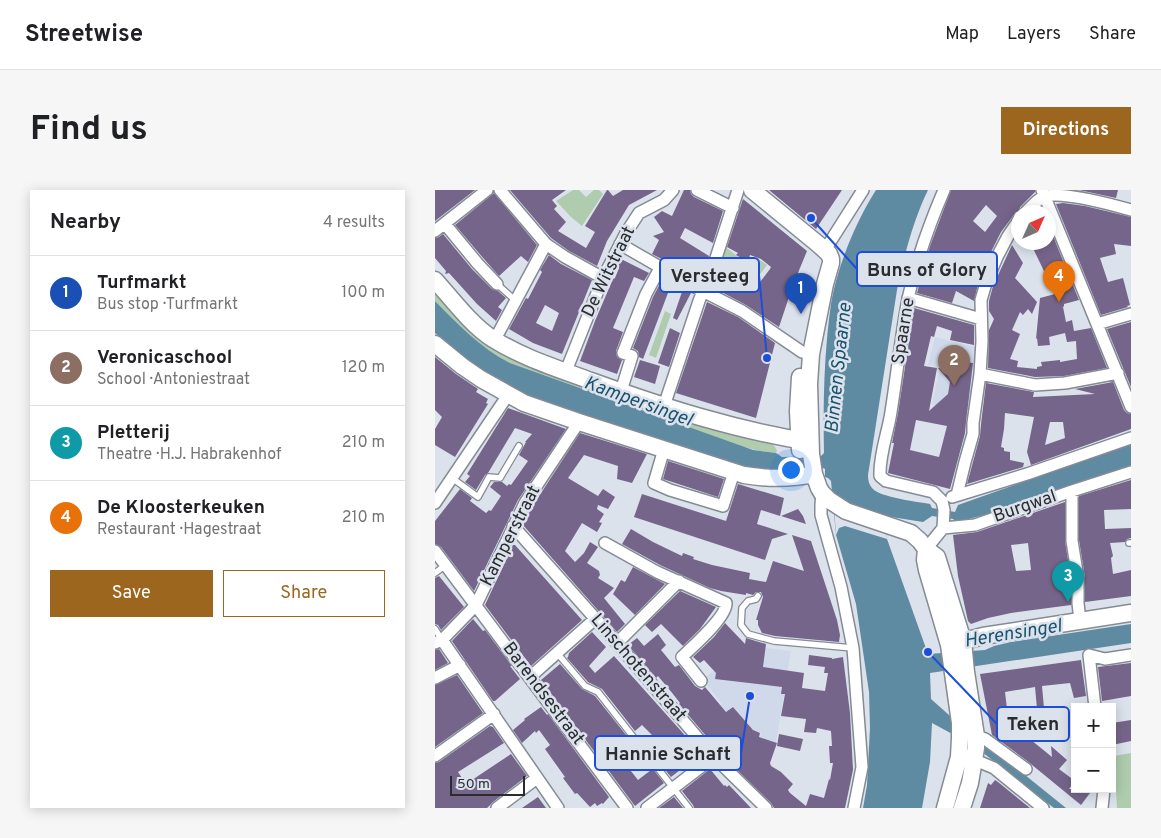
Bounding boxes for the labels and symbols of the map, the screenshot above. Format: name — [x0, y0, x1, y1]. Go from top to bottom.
north arrow — [1011, 205, 1056, 250]
street label: De Witstraat — [577, 223, 641, 321]
callout: Buns of Glory — [857, 252, 997, 286]
callout: Versteeg — [660, 258, 759, 292]
text: Buns of Glory — [867, 259, 987, 283]
pin: 4 — [1043, 261, 1075, 302]
text: Versteeg — [671, 265, 749, 289]
pin: 1 — [785, 273, 817, 314]
street label: Spaarne — [887, 296, 921, 366]
water label: Binnen Spaarne — [820, 302, 858, 434]
pin: 2 — [938, 345, 970, 386]
water label: Kampersingel — [581, 371, 696, 433]
your location — [778, 457, 804, 483]
street label: Kamperstraat — [476, 482, 546, 590]
street label: Burgwal — [990, 485, 1060, 529]
pin: 3 — [1052, 561, 1084, 602]
street label: Linschotenstraat — [585, 609, 691, 727]
water label: Herensingel — [963, 614, 1065, 654]
street label: Barendsestraat — [497, 638, 589, 750]
callout: Teken — [997, 707, 1069, 741]
text: Teken — [1007, 713, 1059, 737]
callout: Hannie Schaft — [595, 736, 741, 770]
text: Hannie Schaft — [605, 743, 731, 767]
scale bar — [450, 773, 525, 796]

